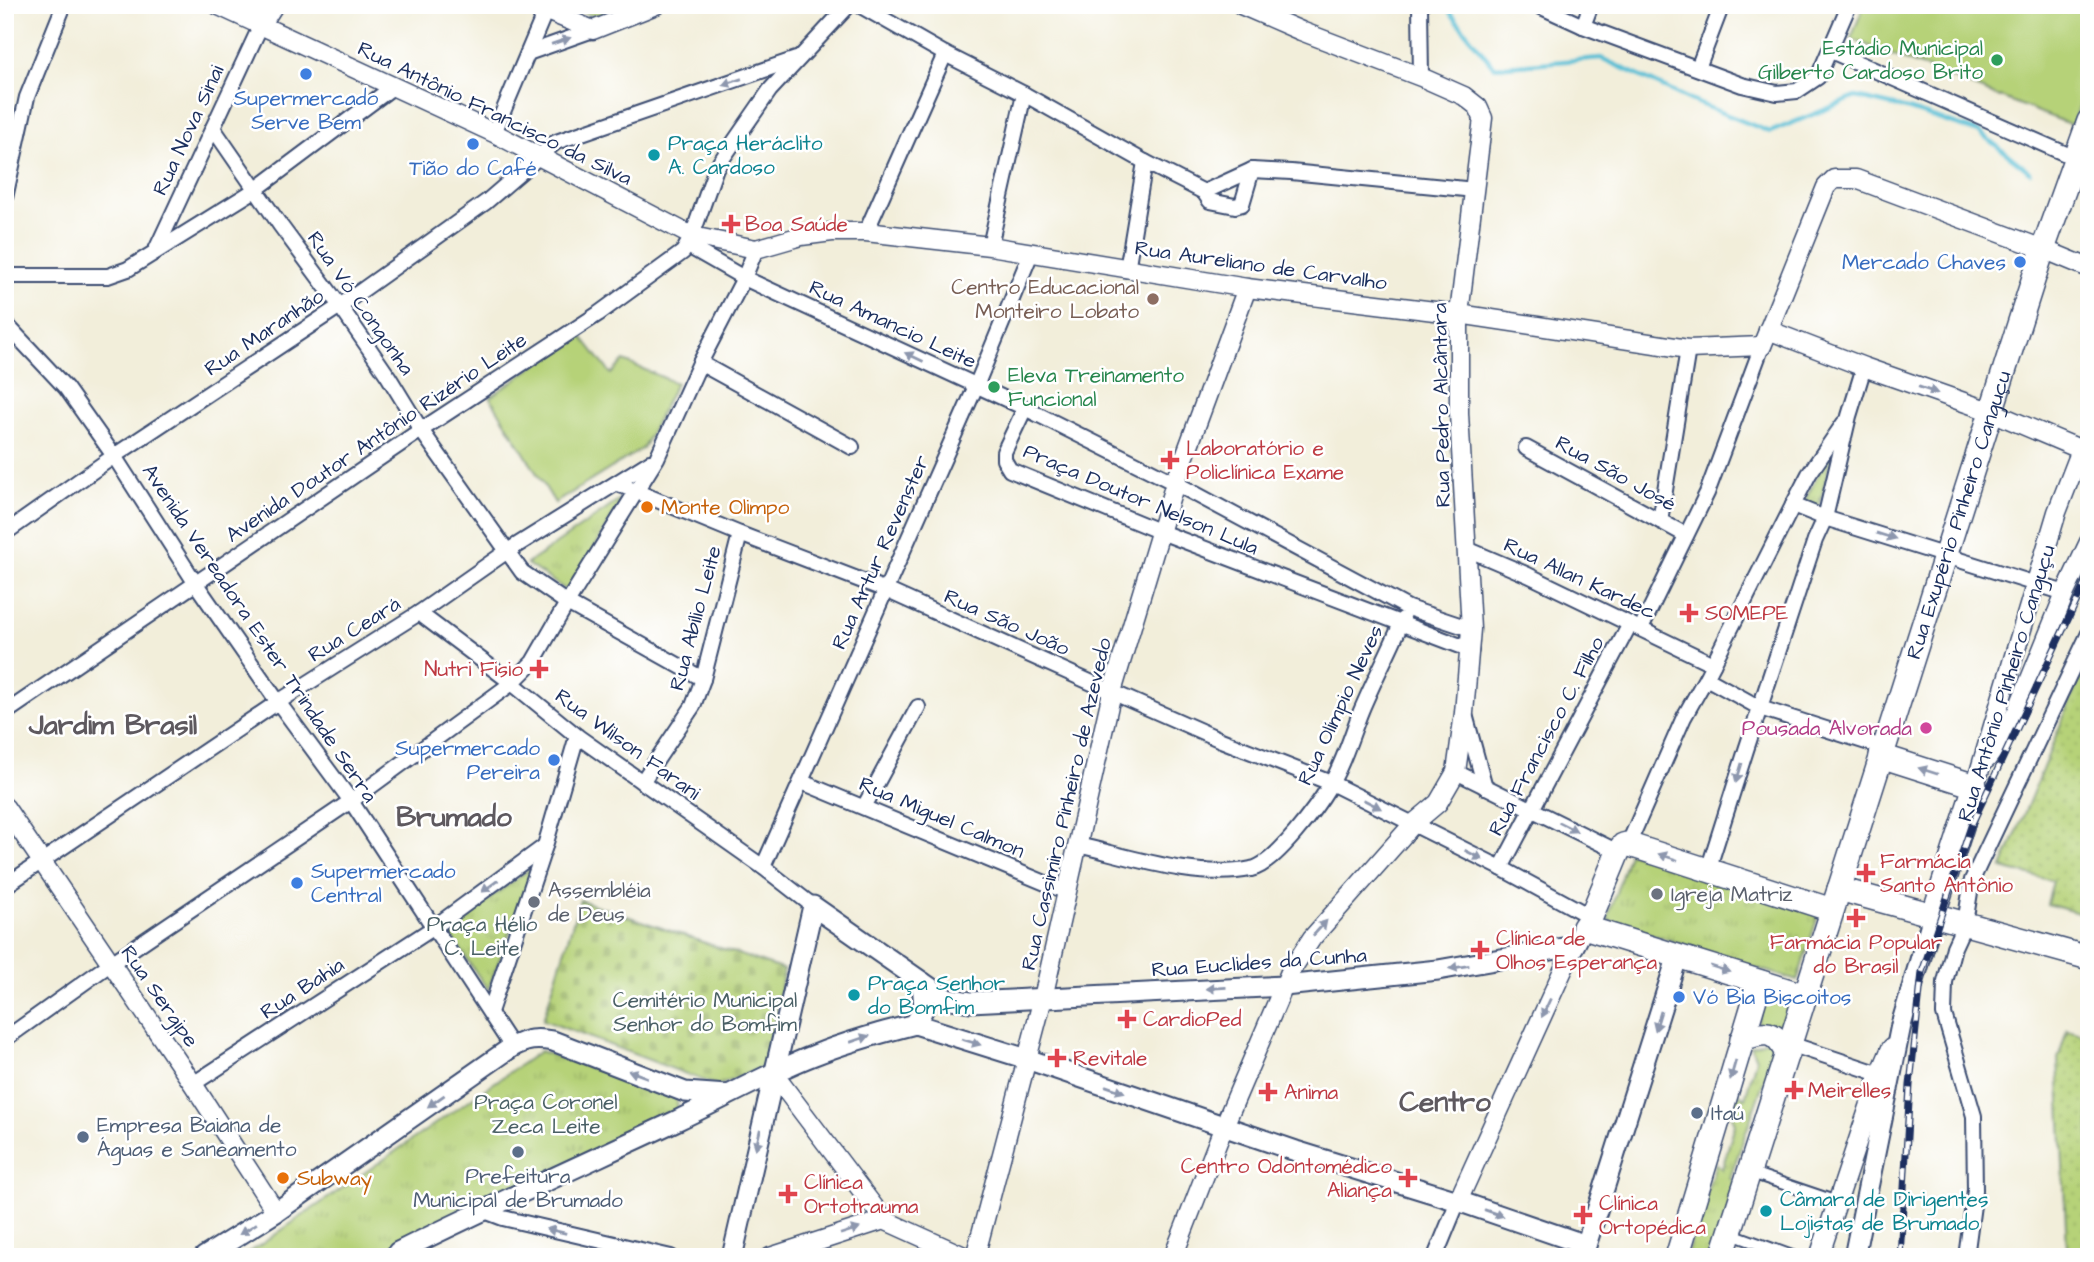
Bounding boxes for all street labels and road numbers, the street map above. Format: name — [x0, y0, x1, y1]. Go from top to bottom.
street label: Rua Antônio Francisco da Silva — [353, 34, 637, 193]
street label: Rua Nova Sinai — [146, 60, 231, 200]
street label: Rua Vó Congonha — [298, 226, 421, 382]
street label: Rua Aureliano de Carvalho — [1133, 233, 1389, 298]
street label: Rua Amancio Leite — [804, 273, 981, 376]
street label: Rua Maranhão — [199, 282, 330, 383]
street label: Rua Pedro Alcântara — [1425, 302, 1458, 508]
street label: Avenida Doutor Antônio Rizério Leite — [220, 325, 533, 549]
street label: Rua Exupério Pinheiro Canguçu — [1899, 367, 2018, 663]
street label: Rua São José — [1550, 428, 1681, 519]
street label: Praça Doutor Nelson Lula — [1019, 437, 1263, 562]
street label: Rua Artur Revenster — [825, 450, 937, 654]
street label: Avenida Vereadora Ester Trindade Serra — [135, 458, 384, 809]
street label: Rua Allan Kardec — [1499, 530, 1661, 626]
street label: Rua Antônio Pinheiro Canguçu — [1950, 541, 2064, 826]
street label: Rua Abílio Leite — [662, 543, 729, 694]
street label: Rua São João — [939, 582, 1074, 663]
street label: Rua Ceará — [303, 589, 406, 669]
street label: Rua Olímpio Neves — [1291, 620, 1391, 791]
street label: Rua Francisco C. Filho — [1482, 631, 1611, 841]
street label: Rua Cassimiro Pinheiro de Azevedo — [1014, 635, 1119, 973]
street label: Rua Wilson Farani — [549, 682, 706, 807]
street label: Rua Miguel Calmon — [854, 769, 1029, 867]
street label: Rua Sergipe — [112, 940, 205, 1054]
street label: Rua Euclides da Cunha — [1150, 940, 1368, 984]
street label: Rua Bahia — [255, 950, 350, 1026]

